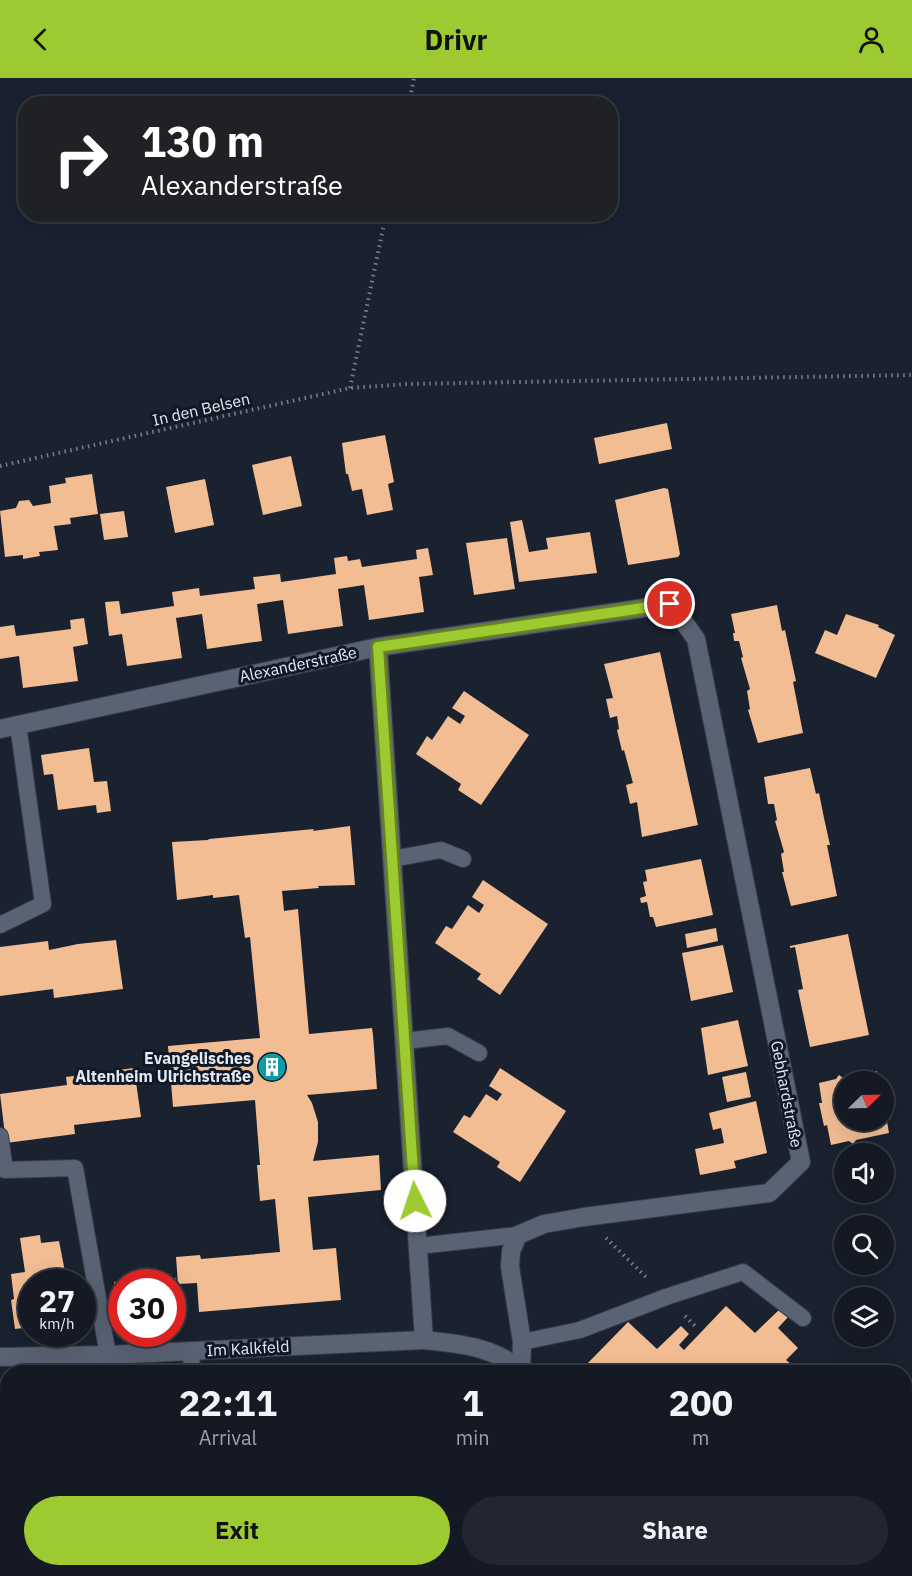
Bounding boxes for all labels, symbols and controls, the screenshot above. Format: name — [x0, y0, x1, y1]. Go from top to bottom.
text: Drivr — [425, 22, 487, 57]
icon: back — [24, 23, 57, 56]
icon: person — [855, 23, 888, 56]
text: 130 m — [141, 114, 264, 169]
icon: right — [42, 120, 120, 198]
text: Alexanderstraße — [141, 167, 343, 202]
street label: In den Belsen — [150, 388, 252, 430]
pin — [644, 578, 695, 629]
icon: arrive — [653, 587, 686, 620]
street label: Alexanderstraße — [237, 642, 359, 686]
street label: Gebhardstraße — [767, 1039, 807, 1149]
place label: Evangelisches Altenheim Ulrichstraße — [75, 1048, 251, 1086]
building icon: Evangelisches Altenheim Ulrichstraße — [256, 1051, 288, 1083]
north arrow — [834, 1071, 894, 1131]
map controls — [834, 1071, 894, 1347]
button: sound — [834, 1143, 894, 1203]
position arrow — [383, 1169, 447, 1233]
button: search — [834, 1215, 894, 1275]
speed limit sign: 30 — [108, 1269, 186, 1347]
text: 27 — [39, 1281, 75, 1320]
button: layers — [834, 1287, 894, 1347]
text: km/h — [39, 1314, 75, 1333]
street label: Im Kalkfeld — [206, 1336, 290, 1360]
text: 22:11 — [179, 1379, 277, 1426]
text: 1 — [462, 1379, 484, 1426]
text: 200 — [668, 1379, 733, 1426]
text: Arrival — [199, 1424, 257, 1451]
text: min — [456, 1424, 490, 1451]
text: m — [692, 1424, 710, 1451]
button: Exit — [24, 1496, 450, 1565]
button: Share — [462, 1496, 888, 1565]

